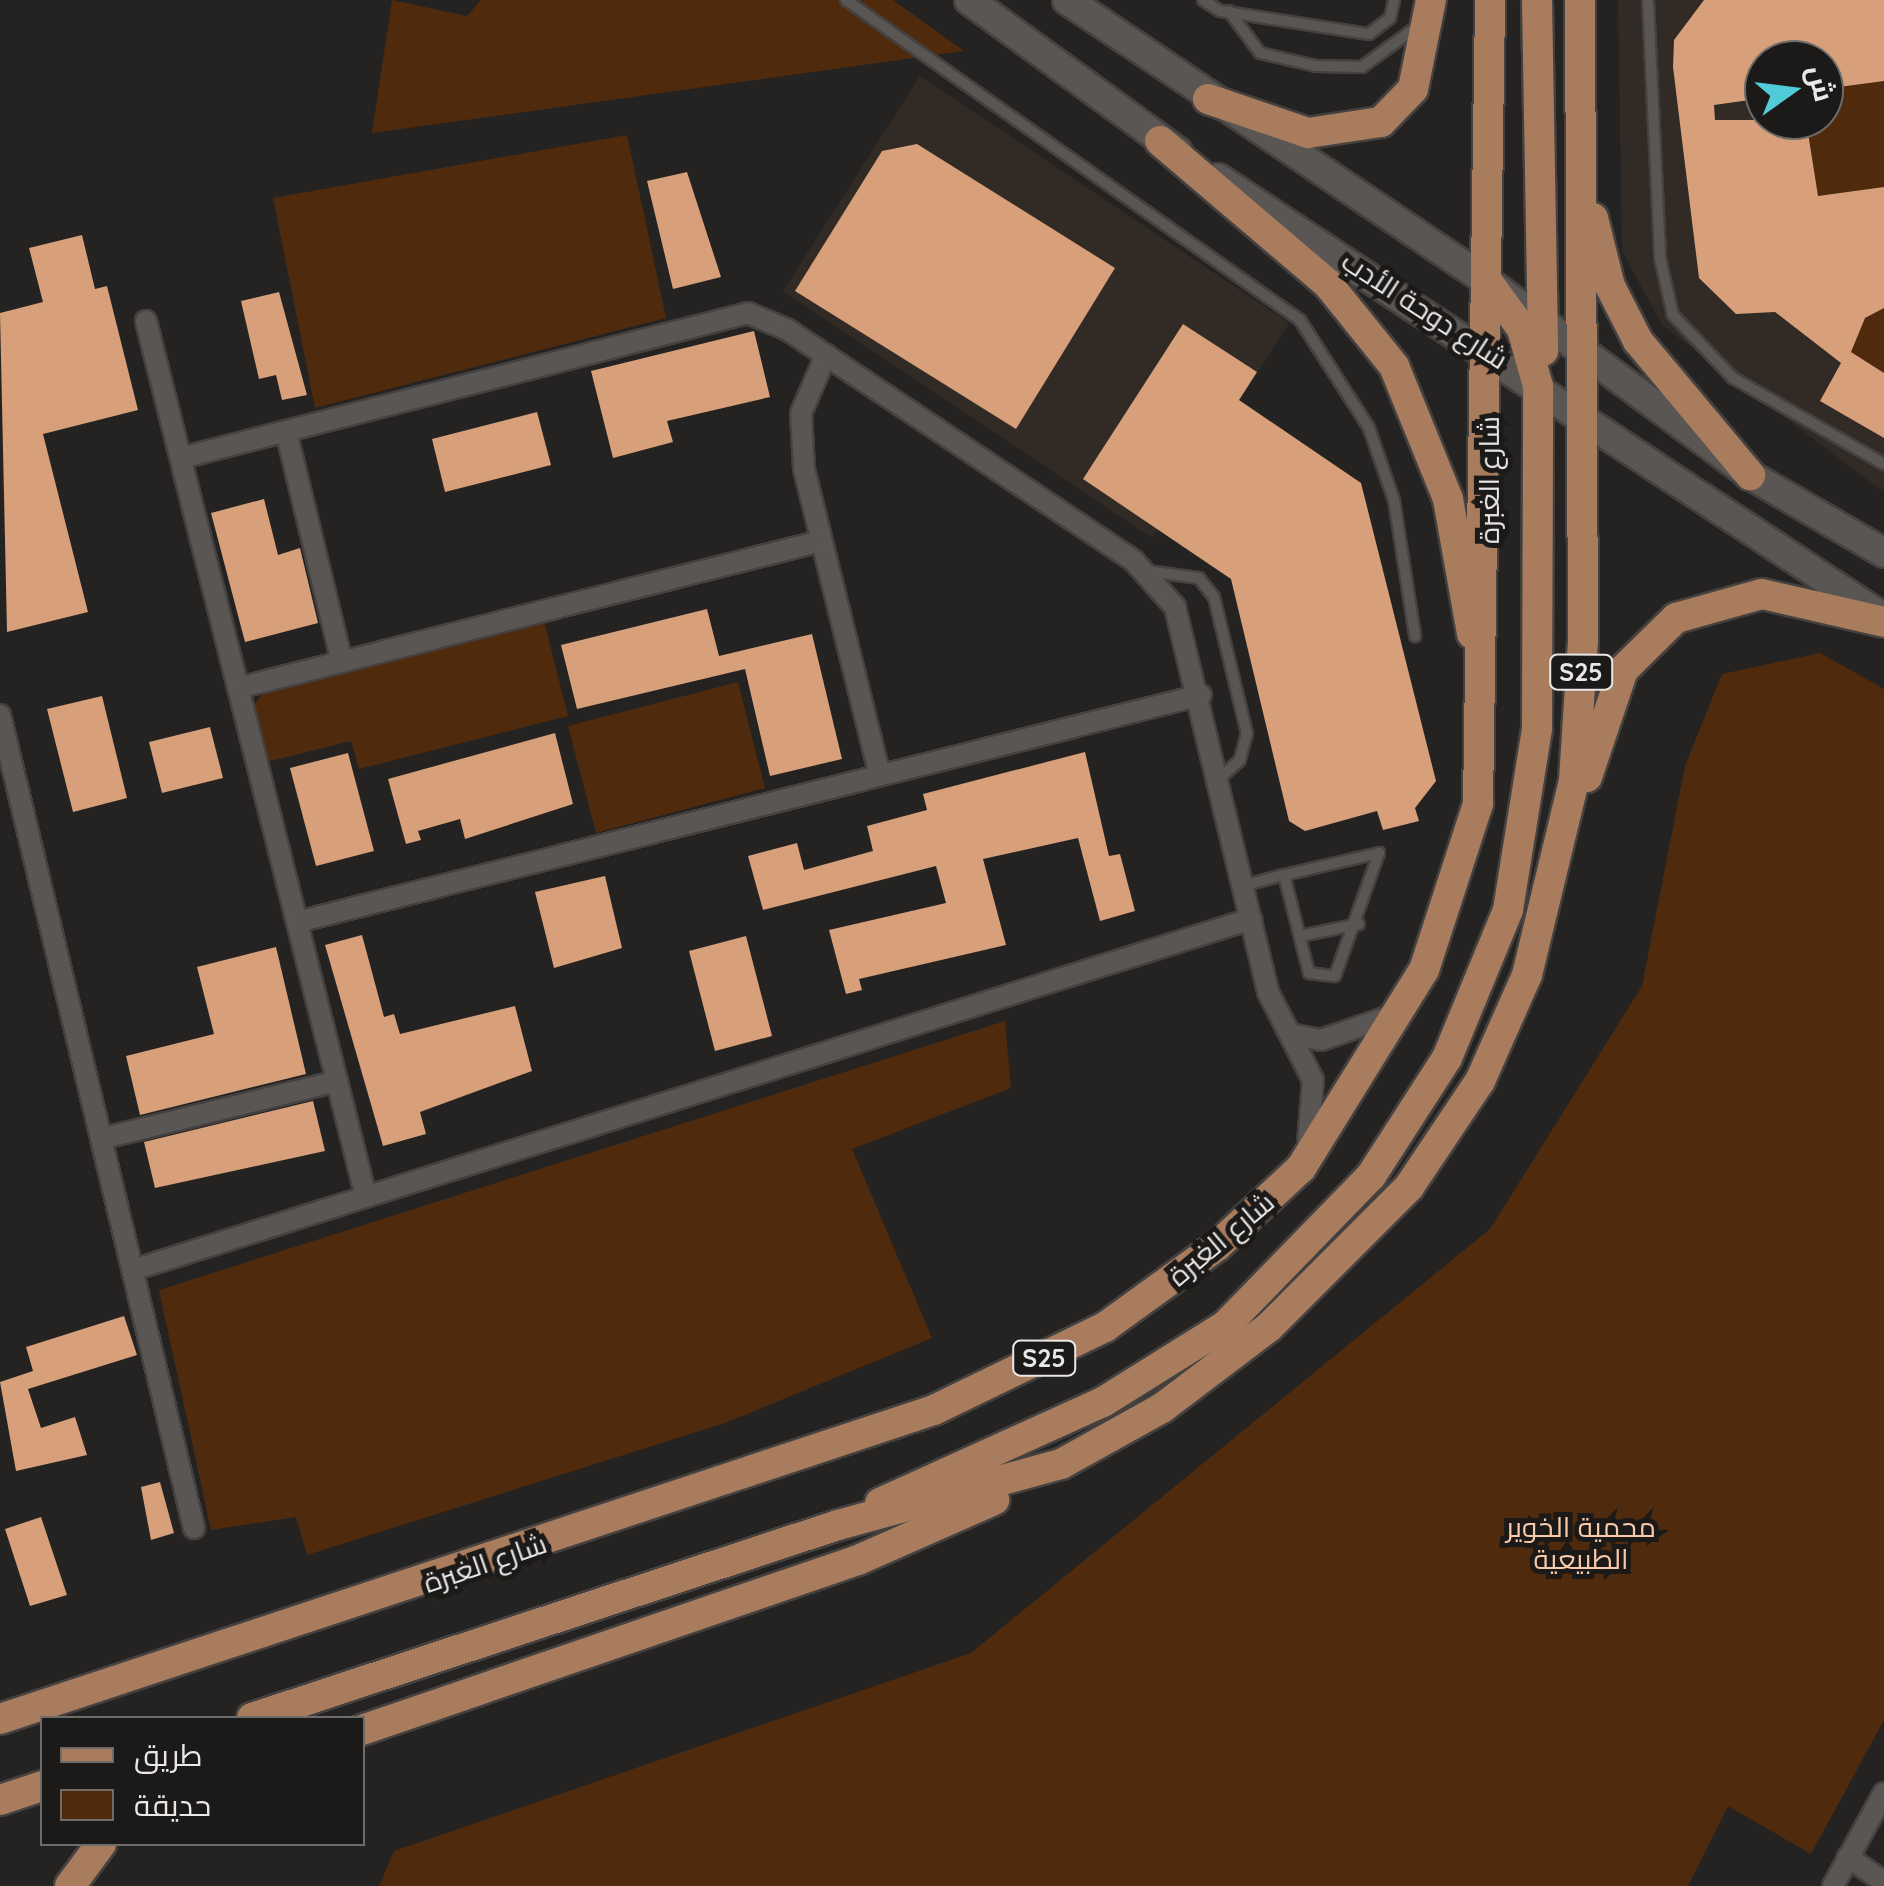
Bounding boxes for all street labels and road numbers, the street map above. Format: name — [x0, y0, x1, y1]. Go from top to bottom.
street label: شارع دوحة الأدب — [1336, 244, 1514, 376]
street label: شارع الغبرة — [1472, 416, 1506, 544]
road number: S25 — [1548, 652, 1614, 692]
street label: شارع الغبرة — [1161, 1185, 1281, 1293]
road number: S25 — [1012, 1338, 1076, 1378]
street label: شارع الغبرة — [419, 1526, 551, 1600]

